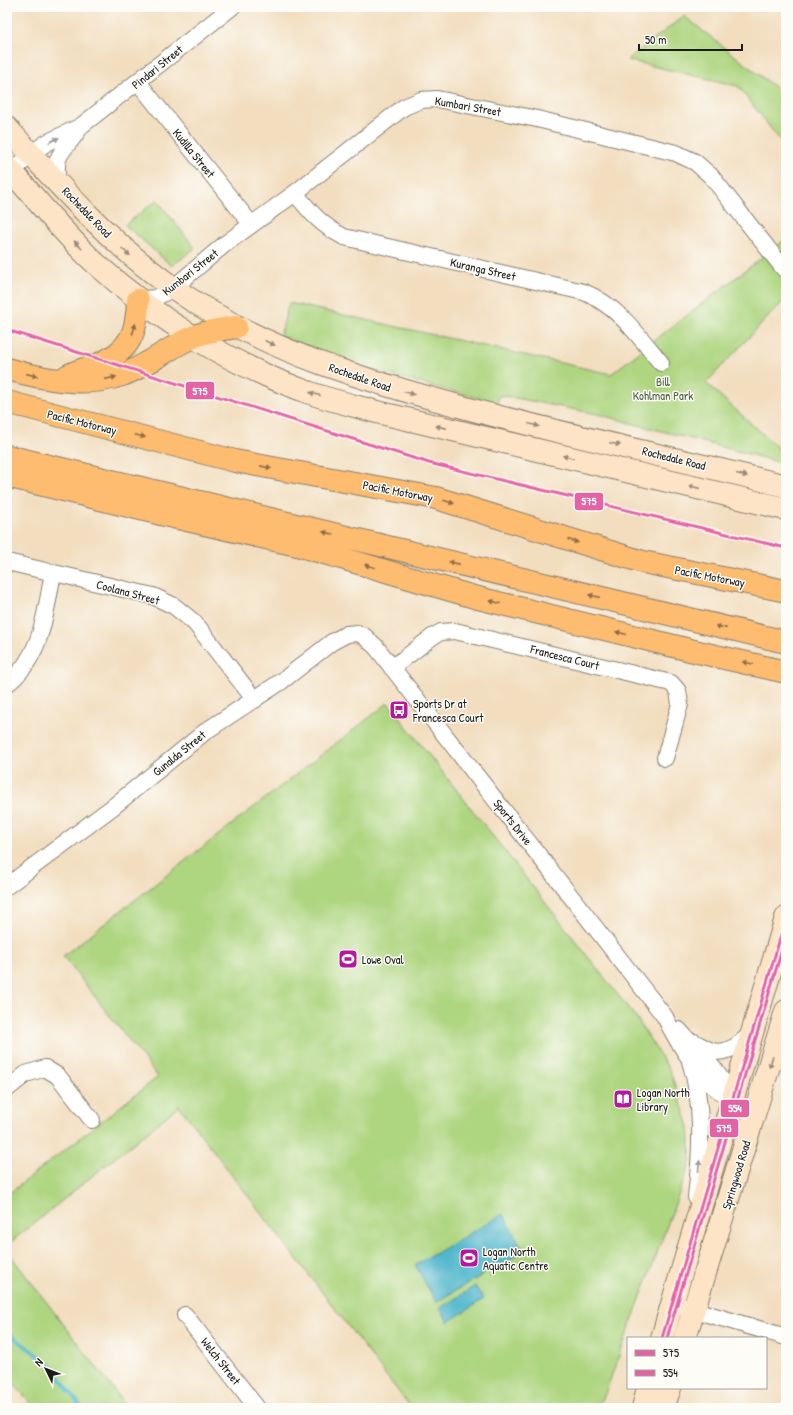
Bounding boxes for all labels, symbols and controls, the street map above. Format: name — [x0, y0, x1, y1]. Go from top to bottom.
scale bar — [639, 26, 742, 52]
text: 50 m — [645, 31, 666, 48]
street label: Pindari Street — [128, 41, 187, 93]
street label: Kumbari Street — [434, 92, 503, 120]
street label: Kudilla Street — [169, 125, 220, 182]
one-way arrow — [48, 137, 60, 143]
street label: Rochedale Road — [58, 183, 116, 241]
one-way arrow — [73, 240, 83, 250]
street label: Kumbari Street — [158, 244, 222, 299]
one-way arrow — [122, 247, 131, 256]
street label: Kuranga Street — [449, 253, 518, 285]
one-way arrow — [131, 323, 137, 335]
one-way arrow — [265, 340, 276, 346]
street label: Rochedale Road — [327, 358, 394, 396]
one-way arrow — [26, 373, 39, 379]
park label: Bill Kohlman Park — [633, 373, 693, 404]
one-way arrow — [105, 375, 117, 381]
line badge: 575 — [185, 381, 215, 400]
text: 575 — [193, 384, 208, 398]
one-way arrow — [402, 390, 415, 396]
one-way arrow — [309, 391, 321, 397]
street label: Pacific Motorway — [46, 405, 118, 439]
one-way arrow — [435, 423, 447, 429]
one-way arrow — [528, 423, 541, 429]
one-way arrow — [133, 434, 146, 440]
one-way arrow — [609, 442, 621, 448]
street label: Rochedale Road — [641, 442, 708, 474]
one-way arrow — [561, 453, 574, 459]
one-way arrow — [260, 464, 272, 470]
one-way arrow — [735, 472, 748, 478]
street label: Pacific Motorway — [362, 476, 434, 506]
one-way arrow — [687, 483, 700, 489]
line badge: 575 — [574, 492, 604, 511]
text: 575 — [582, 494, 597, 508]
one-way arrow — [443, 499, 455, 505]
one-way arrow — [322, 529, 334, 535]
one-way arrow — [567, 538, 579, 544]
one-way arrow — [448, 560, 460, 566]
street label: Pacific Motorway — [674, 561, 746, 591]
one-way arrow — [364, 563, 376, 569]
street label: Coolana Street — [94, 575, 162, 609]
one-way arrow — [588, 593, 601, 599]
one-way arrow — [489, 599, 501, 605]
one-way arrow — [715, 623, 727, 629]
one-way arrow — [615, 630, 627, 636]
street label: Francesca Court — [528, 640, 602, 674]
one-way arrow — [742, 660, 754, 666]
place label: Sports Dr at Francesca Court — [412, 695, 484, 726]
bus stop icon: Sports Dr at Francesca Court — [388, 699, 410, 721]
street label: Gunalda Street — [149, 726, 210, 780]
street label: Sports Drive — [490, 795, 537, 849]
sports icon: Lowe Oval — [337, 948, 359, 970]
place label: Lowe Oval — [362, 951, 405, 968]
one-way arrow — [768, 1056, 774, 1068]
place label: Logan North Library — [637, 1084, 690, 1115]
library icon: Logan North Library — [612, 1088, 634, 1110]
line badge: 554 — [720, 1099, 750, 1118]
text: 554 — [728, 1101, 742, 1115]
line badge: 575 — [709, 1118, 739, 1138]
text: 575 — [717, 1121, 732, 1135]
street label: Springwood Road — [717, 1138, 755, 1211]
one-way arrow — [696, 1160, 703, 1172]
place label: Logan North Aquatic Centre — [483, 1243, 549, 1274]
sports icon: Logan North Aquatic Centre — [458, 1247, 480, 1269]
street label: Welch Street — [197, 1334, 245, 1389]
legend — [627, 1337, 767, 1389]
text: 575 — [663, 1344, 679, 1361]
north arrow — [26, 1349, 66, 1389]
text: N — [32, 1355, 46, 1369]
text: 554 — [663, 1364, 678, 1381]

